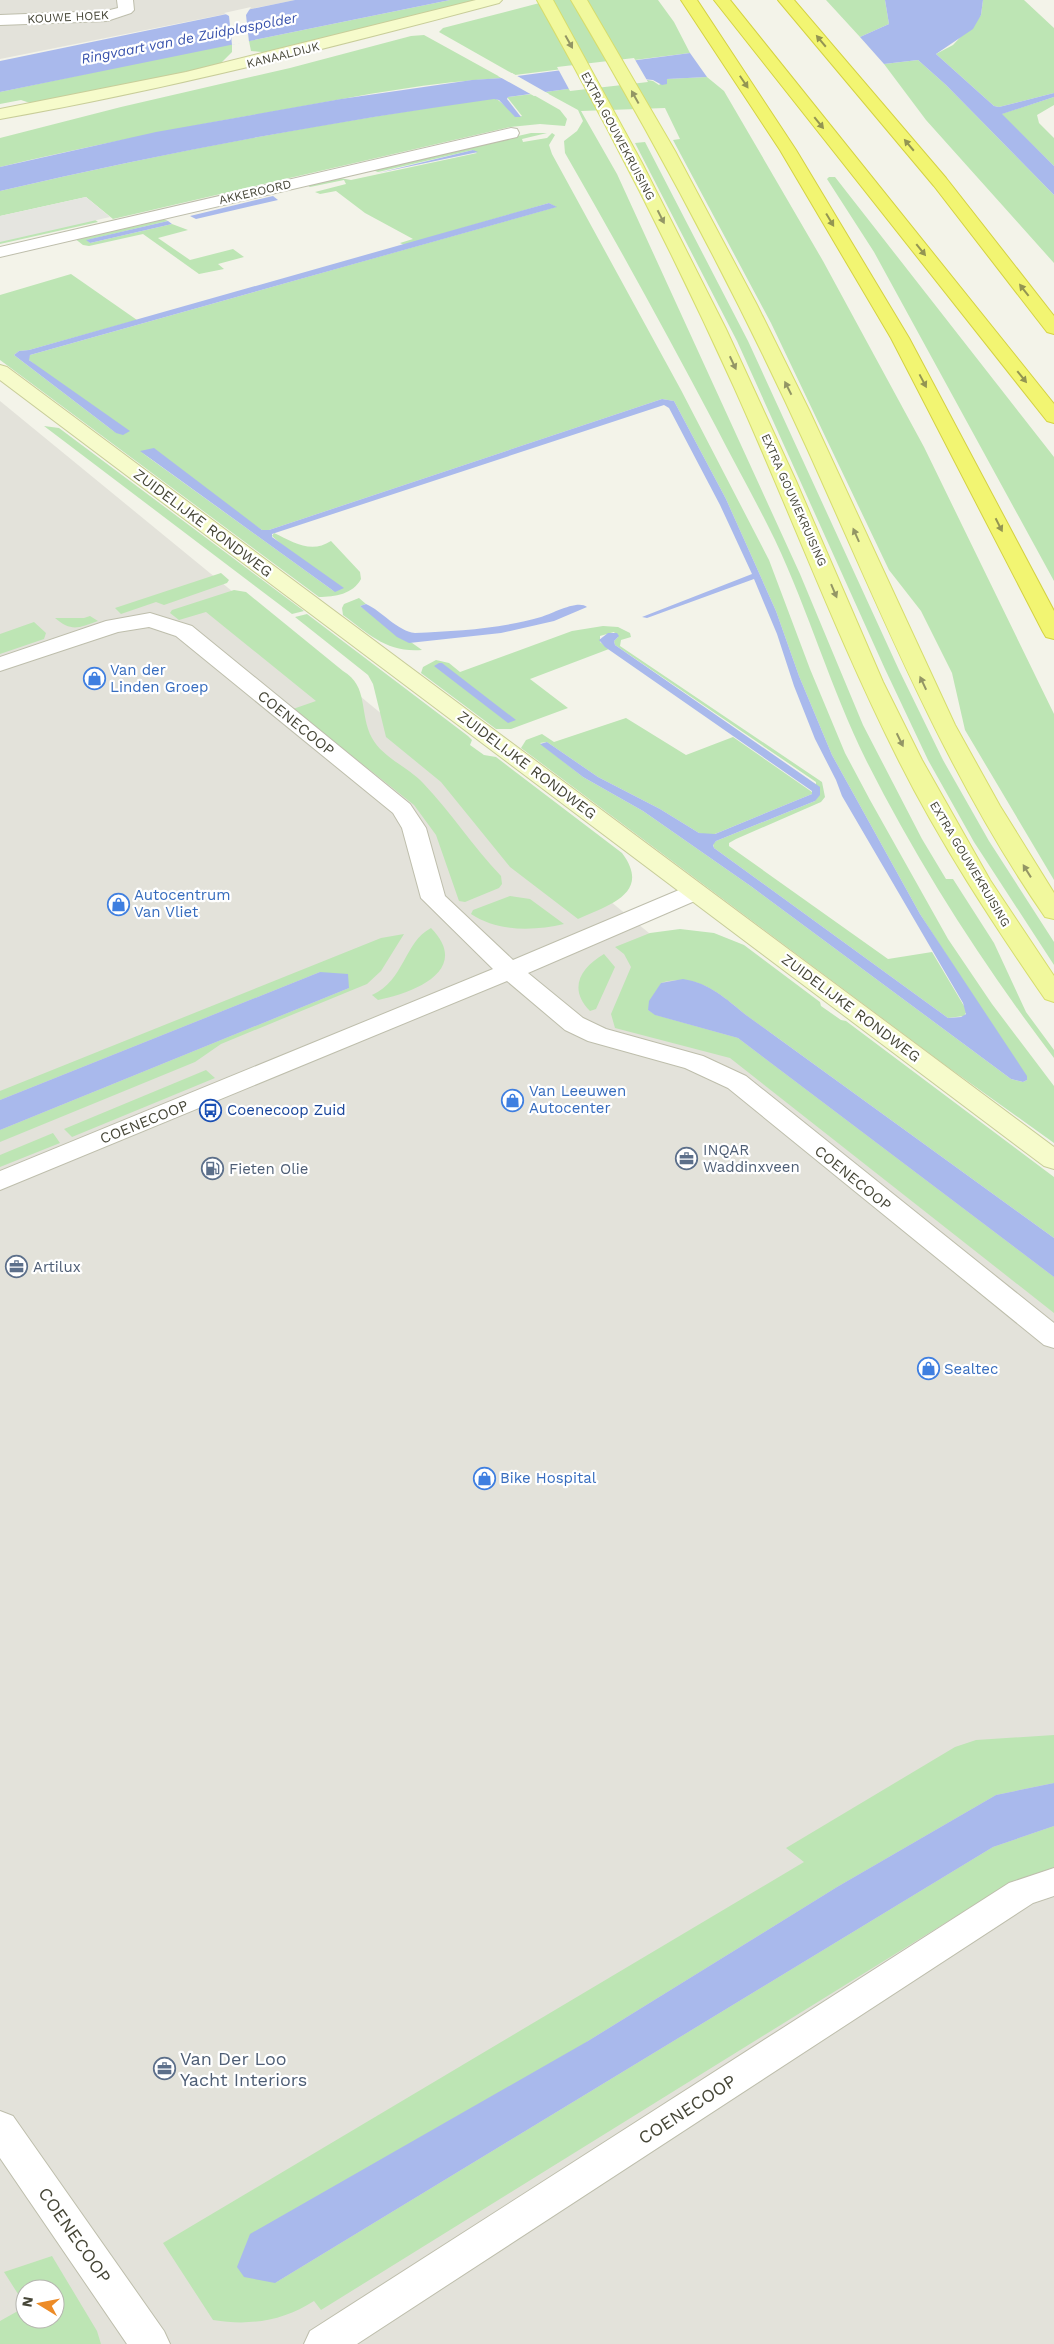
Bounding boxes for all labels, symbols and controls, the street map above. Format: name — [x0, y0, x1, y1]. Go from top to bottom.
street label: KOUWE HOEK — [27, 8, 109, 26]
water label: Ringvaart van de Zuidplaspolder — [80, 9, 299, 67]
one-way arrow — [564, 36, 573, 49]
one-way arrow — [815, 36, 827, 48]
street label: KANAALDIJK — [245, 39, 321, 71]
street label: EXTRA GOUWEKRUISING — [578, 69, 658, 203]
one-way arrow — [739, 76, 749, 89]
one-way arrow — [631, 90, 639, 105]
one-way arrow — [814, 116, 825, 129]
one-way arrow — [903, 139, 914, 152]
street label: AKKEROORD — [217, 177, 293, 207]
one-way arrow — [657, 210, 665, 224]
one-way arrow — [826, 214, 835, 227]
one-way arrow — [915, 243, 926, 256]
one-way arrow — [1019, 283, 1029, 297]
one-way arrow — [729, 356, 737, 370]
one-way arrow — [1016, 370, 1027, 383]
one-way arrow — [919, 374, 927, 388]
one-way arrow — [784, 380, 792, 395]
street label: EXTRA GOUWEKRUISING — [758, 432, 830, 568]
street label: ZUIDELIJKE RONDWEG — [130, 465, 276, 581]
one-way arrow — [995, 518, 1003, 532]
one-way arrow — [852, 528, 860, 542]
one-way arrow — [831, 584, 839, 598]
place label: Van der Linden Groep — [110, 661, 209, 696]
shop icon: Van der Linden Groep — [82, 667, 106, 691]
one-way arrow — [919, 676, 927, 690]
street label: COENECOOP — [254, 687, 338, 759]
street label: ZUIDELIJKE RONDWEG — [454, 707, 600, 823]
one-way arrow — [896, 733, 904, 747]
street label: EXTRA GOUWEKRUISING — [927, 799, 1013, 929]
one-way arrow — [1023, 864, 1032, 877]
place label: Autocentrum Van Vliet — [134, 886, 231, 921]
shop icon: Autocentrum Van Vliet — [106, 892, 130, 916]
street label: ZUIDELIJKE RONDWEG — [778, 950, 924, 1066]
place label: Van Leeuwen Autocenter — [529, 1082, 626, 1117]
shop icon: Van Leeuwen Autocenter — [501, 1088, 525, 1112]
street label: COENECOOP — [97, 1096, 191, 1148]
bus stop icon: Coenecoop Zuid — [199, 1098, 223, 1122]
place label: Coenecoop Zuid — [227, 1101, 346, 1119]
place label: INQAR Waddinxveen — [703, 1141, 800, 1176]
street label: COENECOOP — [811, 1142, 895, 1214]
office icon: INQAR Waddinxveen — [675, 1147, 699, 1171]
fuel station icon: Fieten Olie — [201, 1157, 225, 1181]
place label: Fieten Olie — [229, 1160, 308, 1178]
office icon: Artilux — [5, 1255, 29, 1279]
place label: Artilux — [33, 1258, 81, 1276]
shop icon: Sealtec — [916, 1357, 940, 1381]
place label: Sealtec — [944, 1360, 998, 1378]
shop icon: Bike Hospital — [472, 1466, 496, 1490]
place label: Bike Hospital — [500, 1469, 597, 1487]
place label: Van Der Loo Yacht Interiors — [180, 2048, 307, 2090]
office icon: Van Der Loo Yacht Interiors — [152, 2056, 176, 2080]
street label: COENECOOP — [634, 2070, 740, 2148]
street label: COENECOOP — [34, 2183, 116, 2287]
north arrow — [15, 2279, 65, 2329]
text: N — [18, 2295, 36, 2308]

